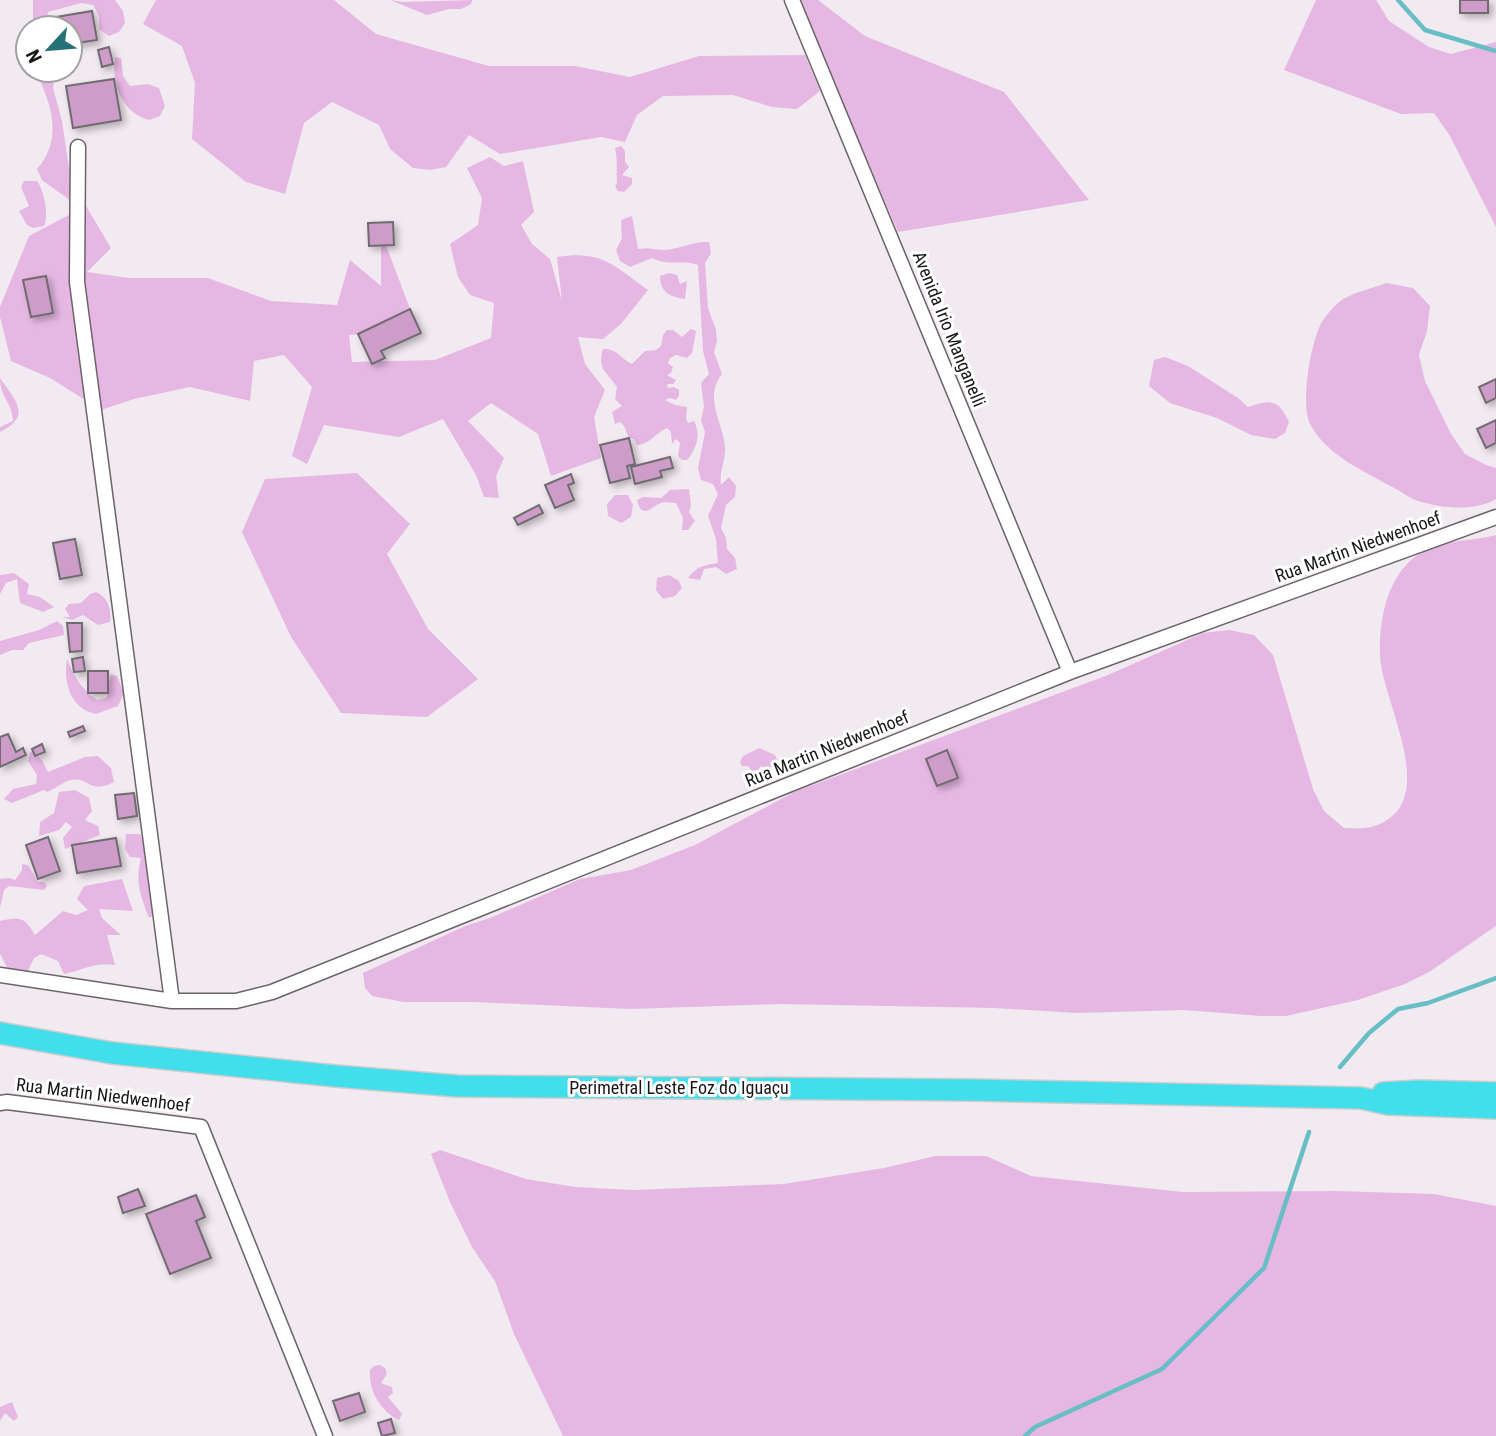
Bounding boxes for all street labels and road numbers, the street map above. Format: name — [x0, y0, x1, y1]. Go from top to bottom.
street label: Avenida Irio Manganelli — [909, 248, 990, 410]
street label: Rua Martin Niedwenhoef — [1272, 507, 1444, 586]
street label: Rua Martin Niedwenhoef — [742, 706, 912, 791]
street label: Rua Martin Niedwenhoef — [15, 1073, 191, 1116]
street label: Perimetral Leste Foz do Iguaçu — [569, 1077, 789, 1098]

